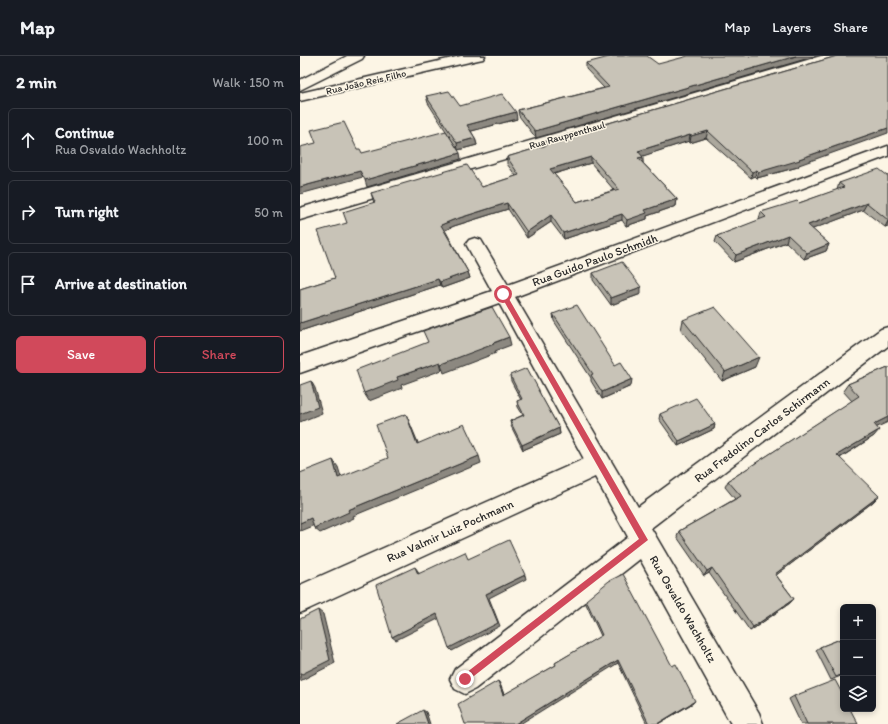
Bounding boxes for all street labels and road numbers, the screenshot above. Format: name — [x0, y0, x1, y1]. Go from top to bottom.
street label: Rua João Reis Filho — [325, 66, 407, 98]
street label: Rua Rauppenthaul — [527, 118, 607, 152]
street label: Rua Guido Paulo Schmidh — [530, 231, 660, 289]
street label: Rua Fredolino Carlos Schirmann — [692, 374, 833, 485]
street label: Rua Valmir Luiz Pochmann — [384, 497, 516, 565]
street label: Rua Osvaldo Wachholtz — [647, 553, 720, 665]

